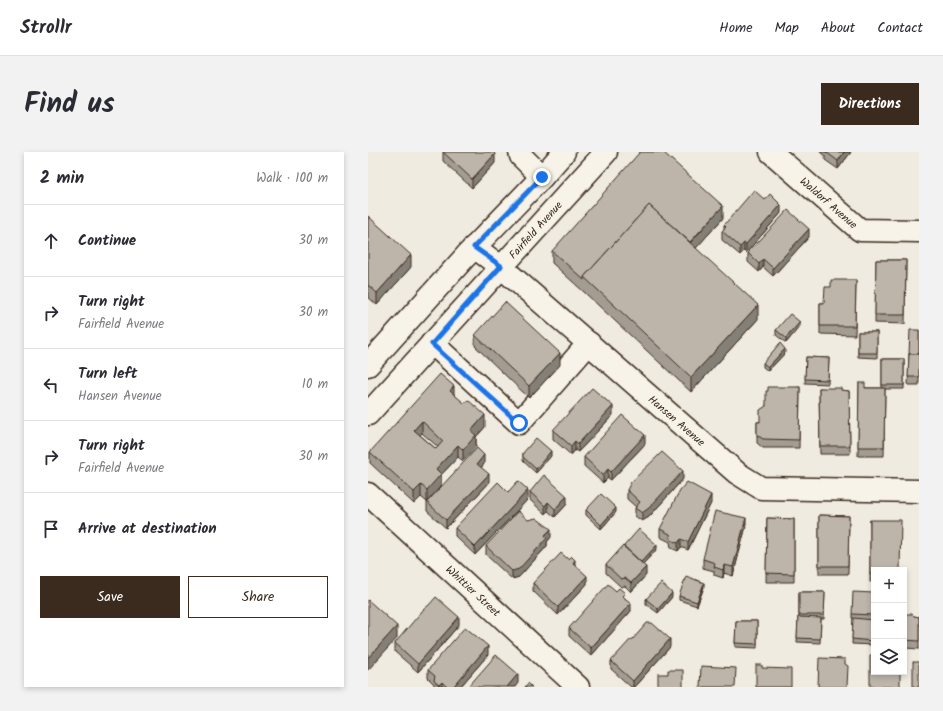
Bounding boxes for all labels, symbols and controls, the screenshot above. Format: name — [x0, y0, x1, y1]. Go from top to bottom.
text: Strollr — [20, 13, 72, 43]
text: Home — [719, 17, 753, 39]
text: Map — [775, 17, 799, 39]
text: About — [821, 17, 855, 39]
text: Contact — [877, 17, 923, 39]
text: Find us — [24, 82, 115, 127]
button: Directions — [821, 83, 919, 125]
text: 2 min — [40, 165, 84, 192]
text: Walk · 100 m — [256, 168, 328, 189]
route end — [533, 168, 551, 186]
street label: Waldorf Avenue — [795, 173, 861, 234]
street label: Fairfield Avenue — [505, 197, 567, 263]
text: Continue — [78, 229, 136, 253]
icon: ahead — [40, 230, 62, 252]
text: 30 m — [299, 230, 328, 251]
text: Turn right — [78, 290, 145, 314]
icon: right — [40, 302, 62, 324]
text: 30 m — [299, 302, 328, 323]
text: Fairfield Avenue — [78, 314, 164, 335]
text: Turn left — [78, 362, 138, 386]
icon: left — [40, 374, 62, 396]
text: 10 m — [302, 374, 328, 395]
text: Hansen Avenue — [78, 386, 162, 407]
street label: Hansen Avenue — [644, 391, 709, 451]
route start — [510, 414, 528, 432]
text: Turn right — [78, 434, 145, 458]
icon: right — [40, 446, 62, 468]
text: 30 m — [299, 446, 328, 467]
text: Fairfield Avenue — [78, 458, 164, 479]
text: Arrive at destination — [78, 517, 217, 541]
icon: arrive — [40, 518, 62, 540]
street label: Whittier Street — [441, 561, 505, 622]
map controls — [871, 567, 907, 675]
button: + — [871, 567, 907, 603]
button: Save — [40, 576, 180, 618]
button: Share — [188, 576, 328, 618]
button: − — [871, 603, 907, 639]
button: layers — [871, 639, 907, 675]

